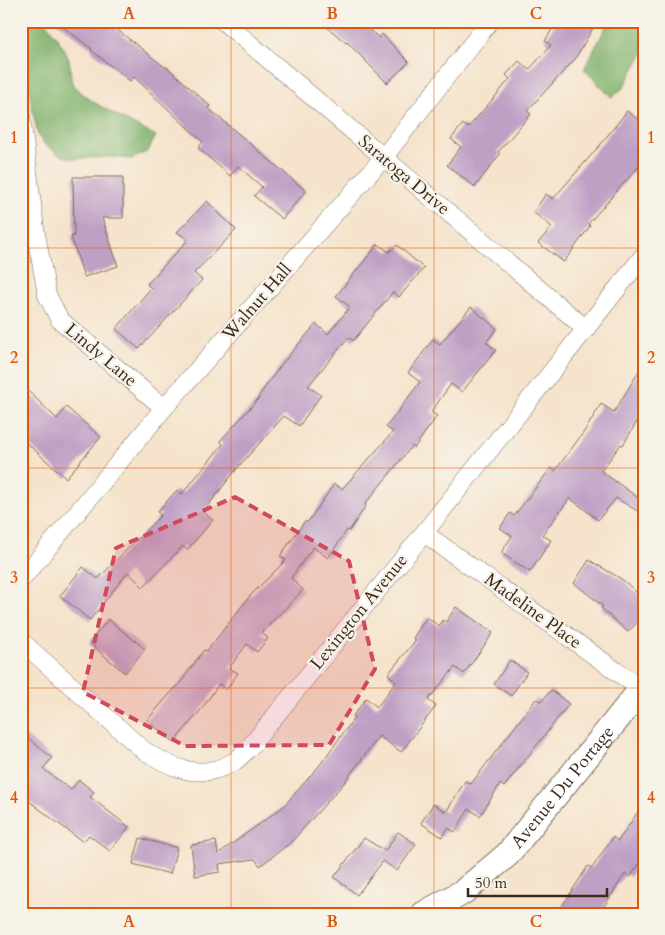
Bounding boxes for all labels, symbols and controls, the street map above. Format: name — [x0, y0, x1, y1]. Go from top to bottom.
text: A — [123, 3, 135, 25]
text: B — [326, 3, 338, 25]
text: C — [530, 3, 542, 25]
text: 1 — [10, 127, 18, 149]
text: 1 — [647, 127, 655, 149]
street label: Saratoga Drive — [353, 129, 455, 221]
street label: Walnut Hall — [216, 258, 298, 347]
street label: Lindy Lane — [60, 317, 142, 393]
text: 2 — [10, 347, 18, 369]
text: 2 — [647, 347, 655, 369]
street label: Lexington Avenue — [305, 549, 413, 675]
text: 3 — [10, 567, 18, 589]
street label: Madeline Place — [479, 567, 587, 655]
text: 3 — [647, 567, 655, 589]
street label: Avenue Du Portage — [505, 720, 620, 854]
text: 4 — [10, 787, 18, 809]
text: 4 — [647, 787, 655, 809]
scale bar — [468, 865, 606, 897]
text: 50 m — [475, 873, 507, 893]
text: A — [123, 911, 135, 933]
text: B — [326, 911, 338, 933]
text: C — [530, 911, 542, 933]

